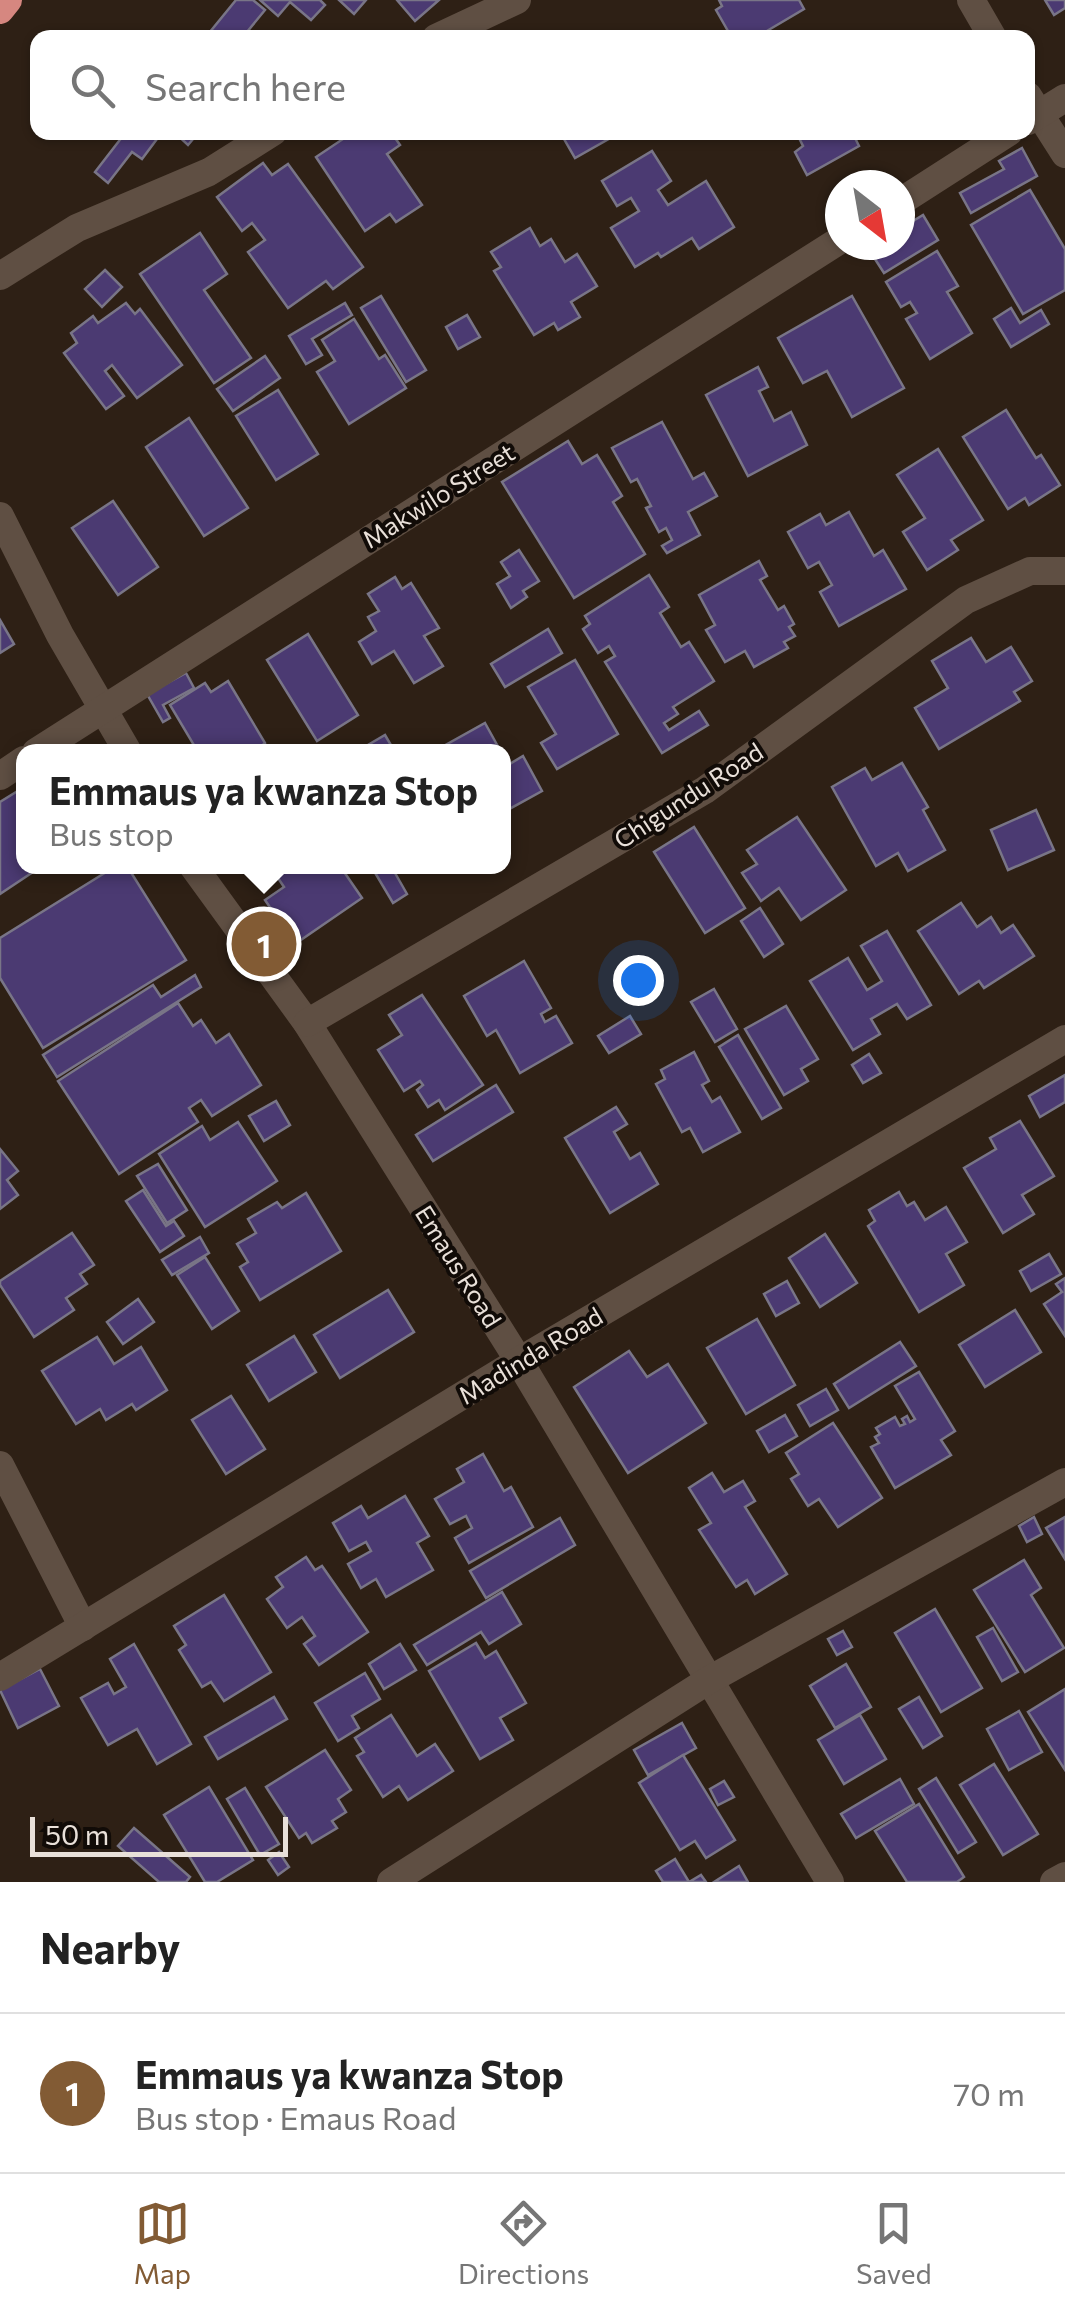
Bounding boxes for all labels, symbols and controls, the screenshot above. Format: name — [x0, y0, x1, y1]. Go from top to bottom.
search box — [30, 30, 1035, 140]
icon: search — [65, 58, 120, 113]
text: Search here — [145, 62, 346, 109]
north arrow — [825, 170, 915, 260]
street label: Makwilo Street — [356, 436, 520, 554]
street label: Chigundu Road — [608, 736, 768, 854]
popup — [16, 744, 511, 874]
text: Emmaus ya kwanza Stop — [49, 766, 478, 813]
text: Bus stop — [49, 813, 174, 853]
pin: 1 — [232, 906, 296, 982]
your location — [613, 955, 664, 1006]
street label: Emaus Road — [410, 1199, 508, 1333]
street label: Madinda Road — [453, 1300, 607, 1410]
scale bar — [30, 1812, 288, 1856]
text: 50 m — [45, 1817, 109, 1851]
text: Nearby — [40, 1921, 180, 1973]
text: Emmaus ya kwanza Stop — [135, 2050, 564, 2097]
text: 1 — [65, 2073, 80, 2113]
text: 70 m — [953, 2073, 1025, 2113]
text: Bus stop · Emaus Road — [135, 2097, 456, 2137]
tab: Map — [133, 2196, 191, 2290]
tab: Directions — [458, 2196, 589, 2290]
tab: Saved — [856, 2196, 932, 2290]

